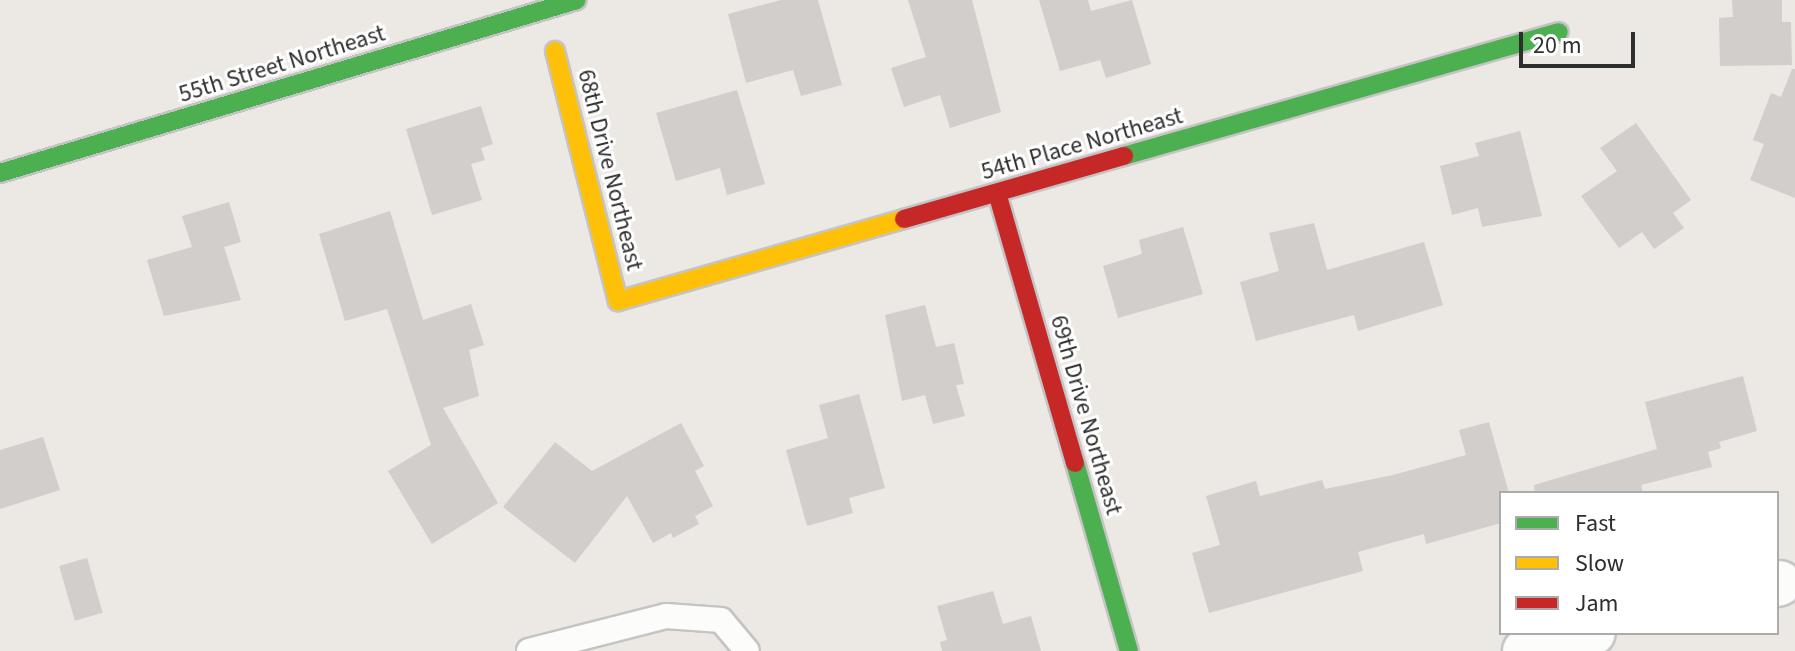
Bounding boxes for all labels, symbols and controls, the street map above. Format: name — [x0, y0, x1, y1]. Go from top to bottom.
scale bar — [1523, 16, 1639, 66]
street label: 55th Street Northeast — [175, 19, 389, 109]
text: 20 m — [1533, 28, 1582, 63]
street label: 68th Drive Northeast — [571, 67, 649, 273]
street label: 54th Place Northeast — [978, 101, 1186, 187]
street label: 69th Drive Northeast — [1044, 312, 1128, 518]
legend — [1499, 491, 1779, 635]
text: Fast — [1575, 506, 1616, 541]
text: Slow — [1575, 546, 1624, 581]
text: Jam — [1575, 586, 1619, 621]

